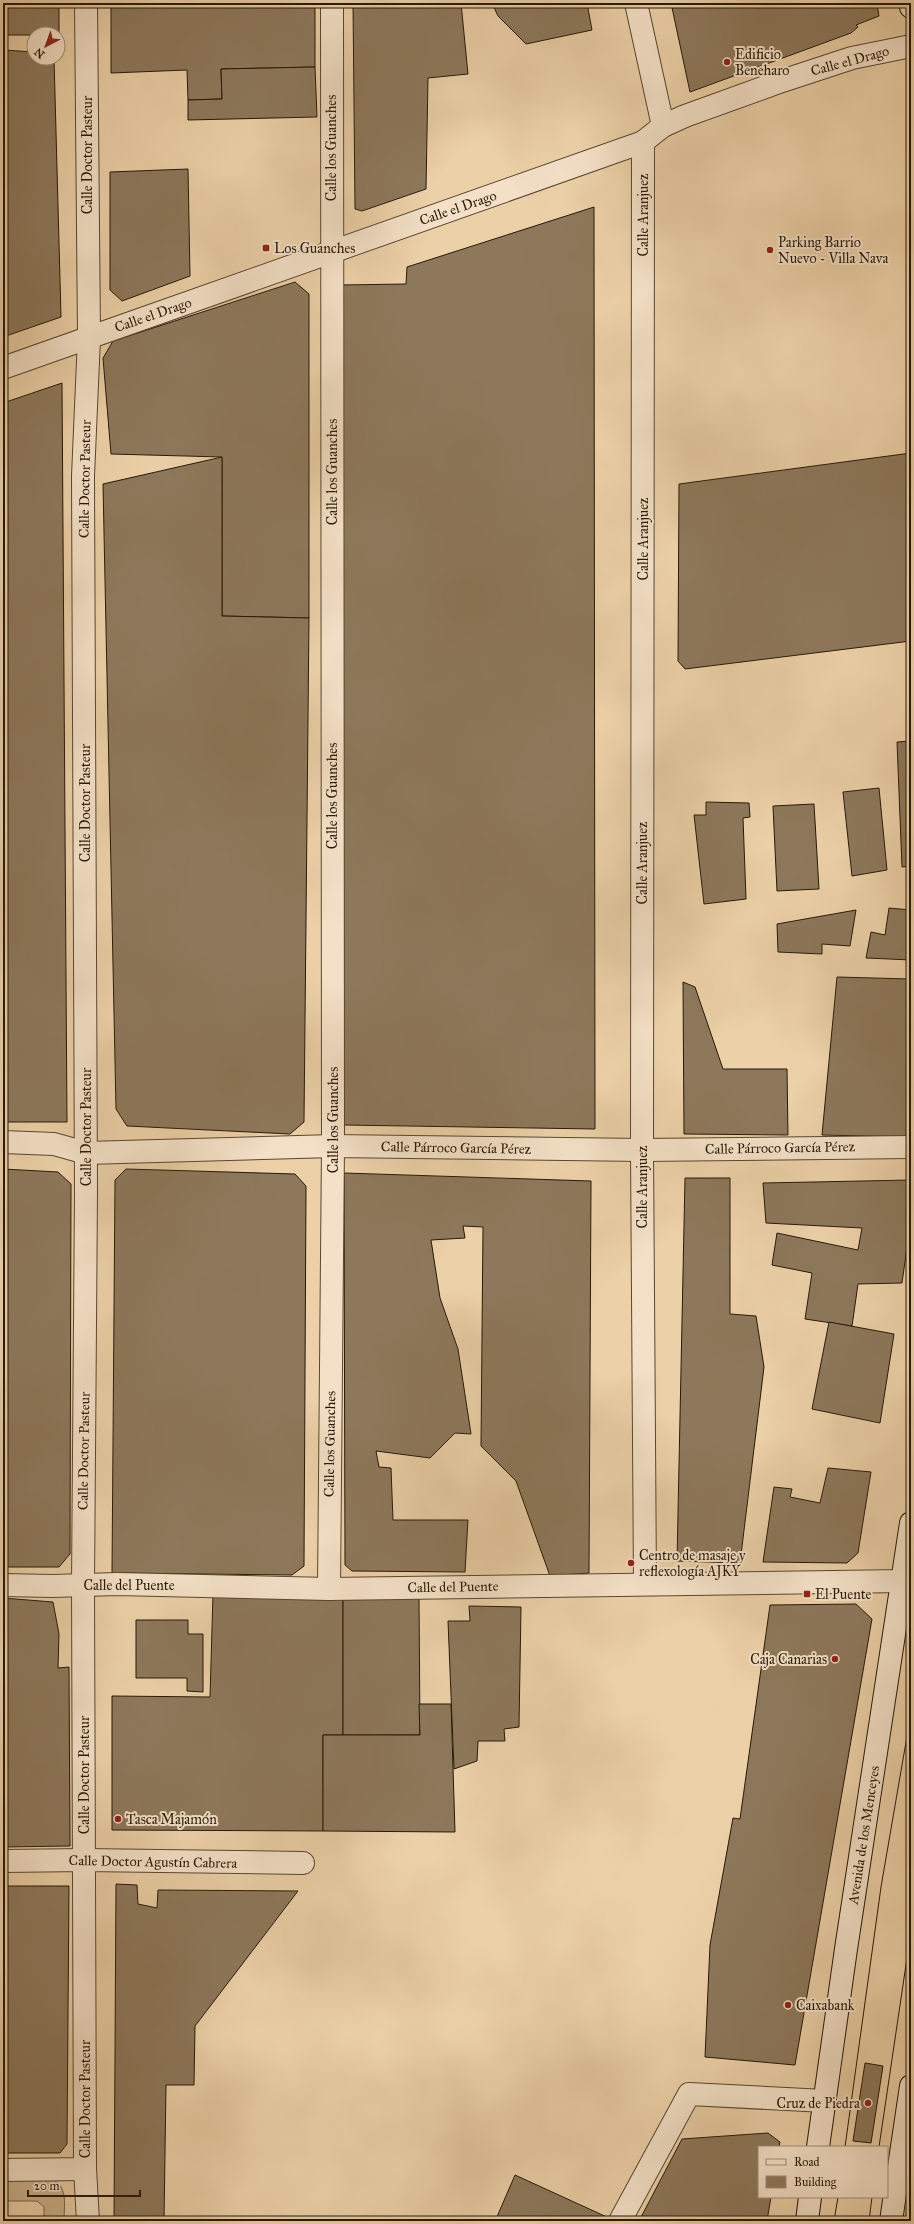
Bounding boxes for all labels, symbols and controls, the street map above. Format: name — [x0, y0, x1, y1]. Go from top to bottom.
north arrow — [26, 26, 66, 66]
street label: Calle el Drago — [809, 42, 891, 80]
text: N — [31, 45, 48, 61]
place label: Edificio Beneharo — [735, 46, 789, 79]
marker: Edificio Beneharo — [722, 57, 732, 67]
street label: Calle Doctor Pasteur — [79, 95, 96, 214]
street label: Calle los Guanches — [323, 95, 340, 201]
street label: Calle Aranjuez — [635, 173, 652, 257]
street label: Calle el Drago — [417, 187, 499, 229]
place label: Parking Barrio Nuevo - Villa Nava — [778, 234, 889, 267]
place label: Los Guanches — [274, 240, 355, 257]
marker: Los Guanches — [261, 243, 271, 253]
marker: Parking Barrio Nuevo - Villa Nava — [765, 245, 775, 255]
street label: Calle el Drago — [112, 294, 194, 336]
street label: Calle Doctor Pasteur — [75, 419, 95, 538]
street label: Calle los Guanches — [324, 419, 341, 525]
street label: Calle Aranjuez — [635, 497, 652, 581]
street label: Calle Doctor Pasteur — [77, 743, 94, 862]
street label: Calle los Guanches — [324, 743, 341, 849]
street label: Calle Aranjuez — [634, 821, 651, 905]
street label: Calle Doctor Pasteur — [78, 1067, 95, 1186]
street label: Calle los Guanches — [325, 1067, 342, 1173]
street label: Calle Párroco García Pérez — [381, 1138, 532, 1158]
street label: Calle Párroco García Pérez — [705, 1138, 856, 1158]
street label: Calle Aranjuez — [634, 1145, 651, 1229]
street label: Calle Doctor Pasteur — [74, 1391, 94, 1510]
street label: Calle los Guanches — [321, 1391, 339, 1497]
place label: Centro de masaje y reflexología AJKY — [639, 1547, 746, 1581]
marker: Centro de masaje y reflexología AJKY — [626, 1558, 636, 1568]
street label: Calle del Puente — [83, 1577, 175, 1594]
street label: Calle del Puente — [407, 1578, 499, 1596]
place label: El Puente — [815, 1586, 872, 1603]
marker: El Puente — [802, 1589, 812, 1599]
place label: Caja Canarias — [750, 1651, 827, 1668]
marker: Caja Canarias — [830, 1654, 840, 1664]
street label: Calle Doctor Pasteur — [76, 1715, 93, 1834]
street label: Avenida de los Menceyes — [844, 1764, 883, 1907]
place label: Tasca Majamón — [126, 1811, 217, 1828]
marker: Tasca Majamón — [113, 1814, 123, 1824]
street label: Calle Doctor Agustín Cabrera — [69, 1852, 238, 1872]
place label: Caixabank — [796, 1997, 855, 2014]
marker: Caixabank — [783, 2000, 793, 2010]
street label: Calle Doctor Pasteur — [77, 2039, 94, 2158]
place label: Cruz de Piedra — [776, 2095, 860, 2112]
marker: Cruz de Piedra — [863, 2098, 873, 2108]
legend — [758, 2146, 888, 2198]
text: Road — [794, 2155, 820, 2169]
scale bar — [28, 2172, 140, 2198]
text: Building — [794, 2175, 837, 2190]
text: 20 m — [34, 2179, 60, 2193]

